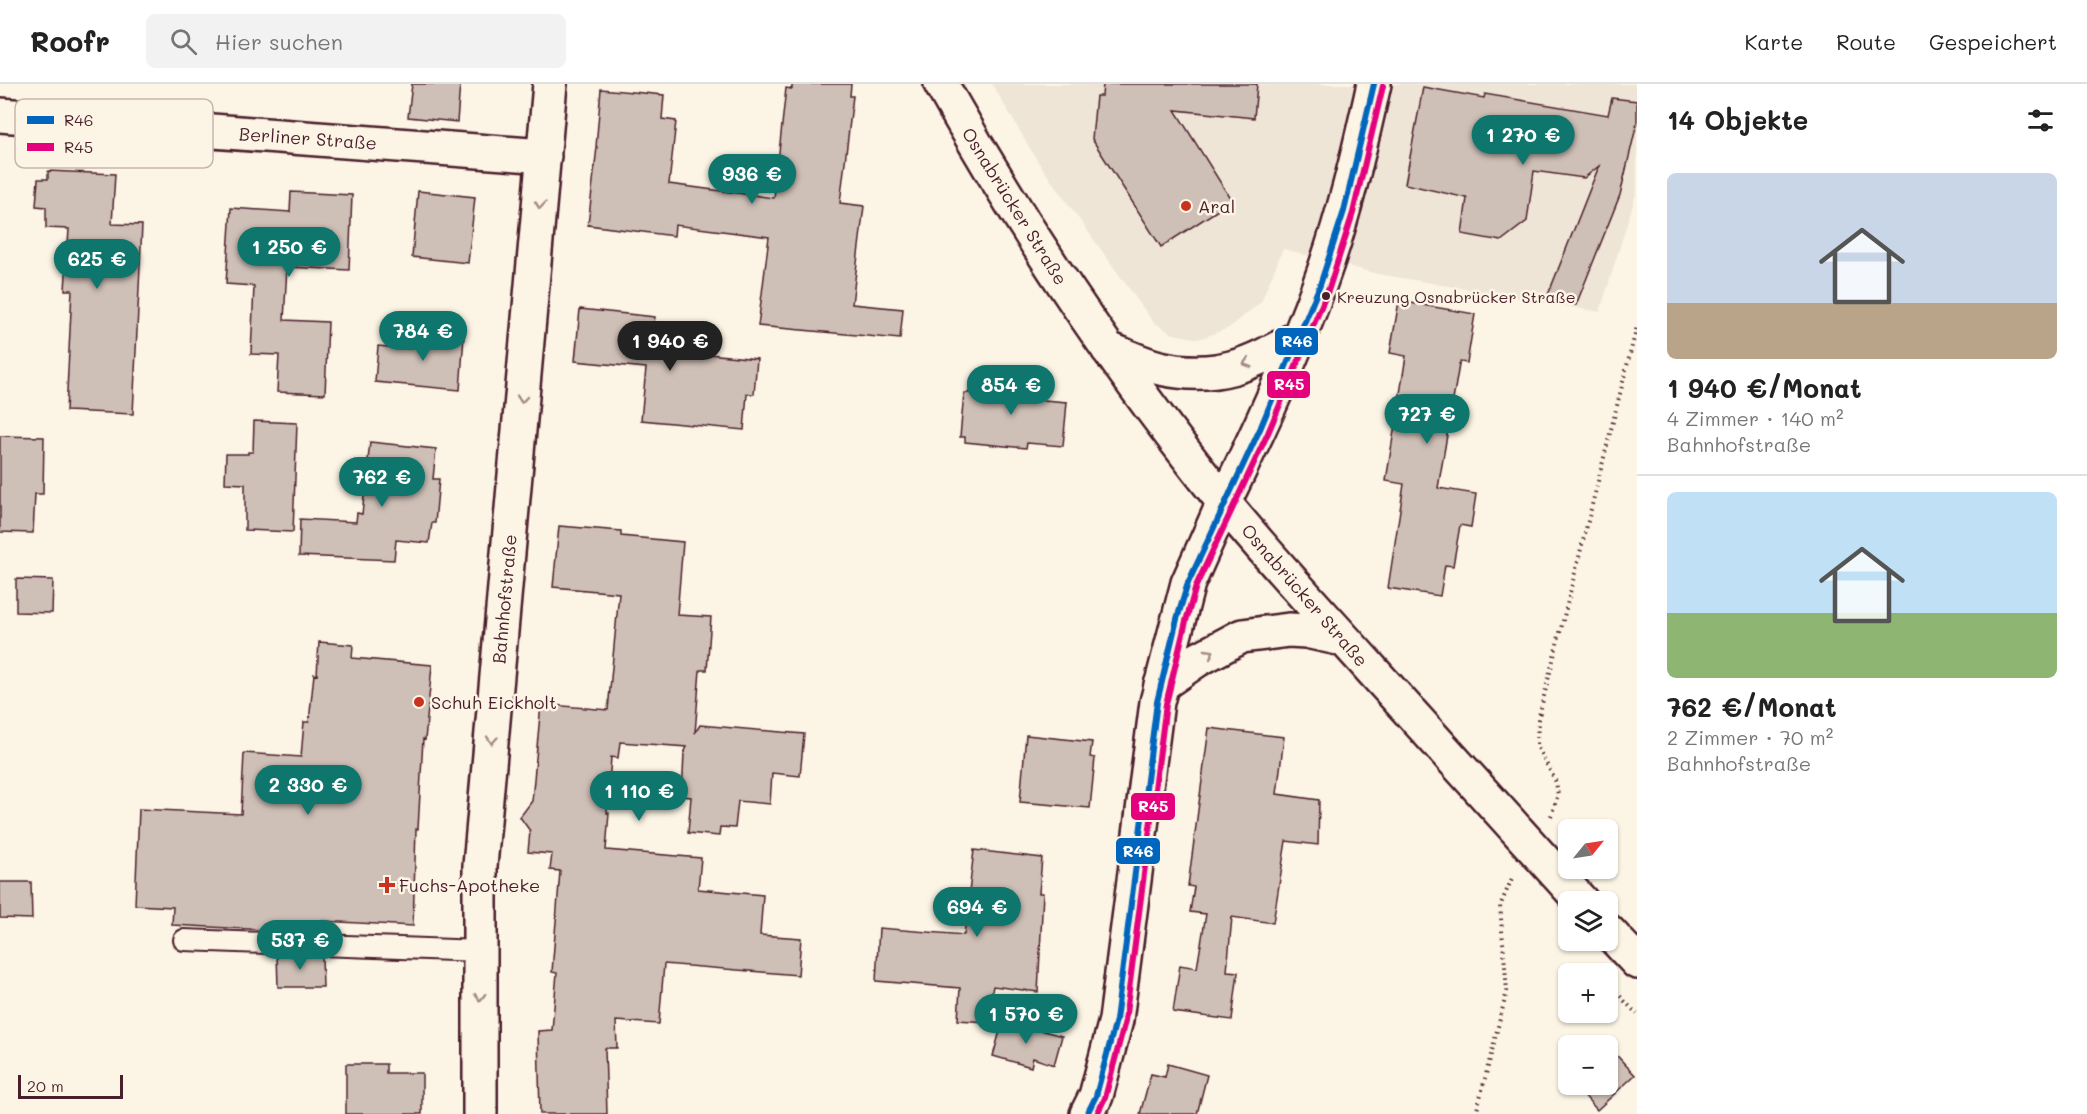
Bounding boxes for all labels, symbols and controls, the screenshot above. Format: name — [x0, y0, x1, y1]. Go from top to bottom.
search box — [146, 14, 566, 68]
text: Roofr — [30, 23, 110, 59]
icon: search — [167, 25, 200, 58]
text: Hier suchen — [215, 27, 343, 56]
text: Karte — [1745, 28, 1803, 55]
text: Route — [1836, 28, 1896, 55]
text: Gespeichert — [1929, 28, 2057, 55]
legend — [15, 99, 213, 168]
text: 14 Objekte — [1667, 103, 1808, 137]
icon: filters — [2024, 104, 2057, 137]
text: R46 — [64, 109, 93, 130]
pin: 1 270 € — [1468, 115, 1578, 166]
street label: Berliner Straße — [238, 121, 378, 155]
text: 1 270 € — [1486, 121, 1560, 147]
street label: Osnabrücker Straße — [957, 123, 1073, 289]
text: R45 — [64, 136, 93, 157]
pin: 936 € — [710, 154, 794, 205]
text: 936 € — [722, 160, 782, 186]
place label: Aral — [1198, 194, 1235, 218]
marker: Aral — [1179, 199, 1193, 213]
one-way arrow — [533, 201, 546, 210]
icon: home — [1808, 212, 1916, 320]
pin: 1 250 € — [234, 227, 344, 278]
text: 1 250 € — [251, 233, 327, 259]
pin: 625 € — [55, 239, 139, 290]
text: 625 € — [68, 245, 126, 271]
place label: Kreuzung Osnabrücker Straße — [1337, 286, 1576, 307]
marker: Kreuzung Osnabrücker Straße — [1320, 290, 1332, 302]
pin: 784 € — [381, 311, 465, 362]
text: 784 € — [393, 317, 453, 343]
pin: 1 940 € — [615, 321, 725, 372]
text: 1 940 € — [631, 327, 709, 353]
line badge: R46 — [1274, 327, 1319, 356]
text: R46 — [1282, 330, 1313, 351]
one-way arrow — [1242, 356, 1253, 369]
pin: 854 € — [969, 365, 1053, 416]
line badge: R45 — [1266, 370, 1311, 399]
text: 854 € — [981, 371, 1041, 397]
text: 1 940 €/Monat — [1667, 371, 1862, 405]
text: R45 — [1274, 373, 1304, 394]
pin: 727 € — [1385, 394, 1469, 445]
one-way arrow — [516, 395, 529, 404]
text: 727 € — [1399, 400, 1455, 426]
text: 4 Zimmer · 140 m² — [1667, 405, 1843, 431]
text: Bahnhofstraße — [1667, 431, 1811, 457]
pin: 762 € — [340, 457, 424, 508]
text: 762 € — [353, 463, 411, 489]
street label: Osnabrücker Straße — [1236, 519, 1374, 671]
icon: home — [1808, 531, 1916, 639]
street label: Bahnhofstraße — [486, 533, 522, 665]
one-way arrow — [1204, 648, 1214, 660]
place label: Schuh Eickholt — [431, 690, 557, 714]
text: 762 €/Monat — [1667, 690, 1837, 724]
marker: Schuh Eickholt — [412, 695, 426, 709]
text: 2 Zimmer · 70 m² — [1667, 724, 1833, 750]
one-way arrow — [486, 735, 499, 744]
text: Bahnhofstraße — [1667, 750, 1811, 776]
pin: 2 330 € — [253, 765, 363, 816]
text: 2 330 € — [269, 771, 347, 797]
pin: 1 110 € — [584, 771, 694, 822]
text: 1 110 € — [604, 777, 674, 803]
line badge: R45 — [1130, 792, 1176, 821]
text: R45 — [1138, 795, 1168, 816]
north arrow — [1558, 819, 1618, 879]
map controls — [1558, 819, 1618, 1095]
line badge: R46 — [1115, 837, 1161, 865]
text: R46 — [1123, 840, 1154, 861]
place label: Fuchs-Apotheke — [399, 873, 540, 897]
marker: Fuchs-Apotheke — [380, 878, 394, 892]
pin: 694 € — [935, 887, 1019, 938]
button: layers — [1558, 891, 1618, 951]
text: 694 € — [947, 893, 1007, 919]
pin: 537 € — [258, 920, 342, 971]
text: 537 € — [271, 926, 329, 952]
button: + — [1558, 963, 1618, 1023]
one-way arrow — [474, 993, 486, 1002]
pin: 1 570 € — [971, 994, 1081, 1045]
text: 1 570 € — [988, 1000, 1064, 1026]
button: − — [1558, 1035, 1618, 1095]
scale bar — [18, 1072, 123, 1100]
text: 20 m — [27, 1075, 64, 1096]

